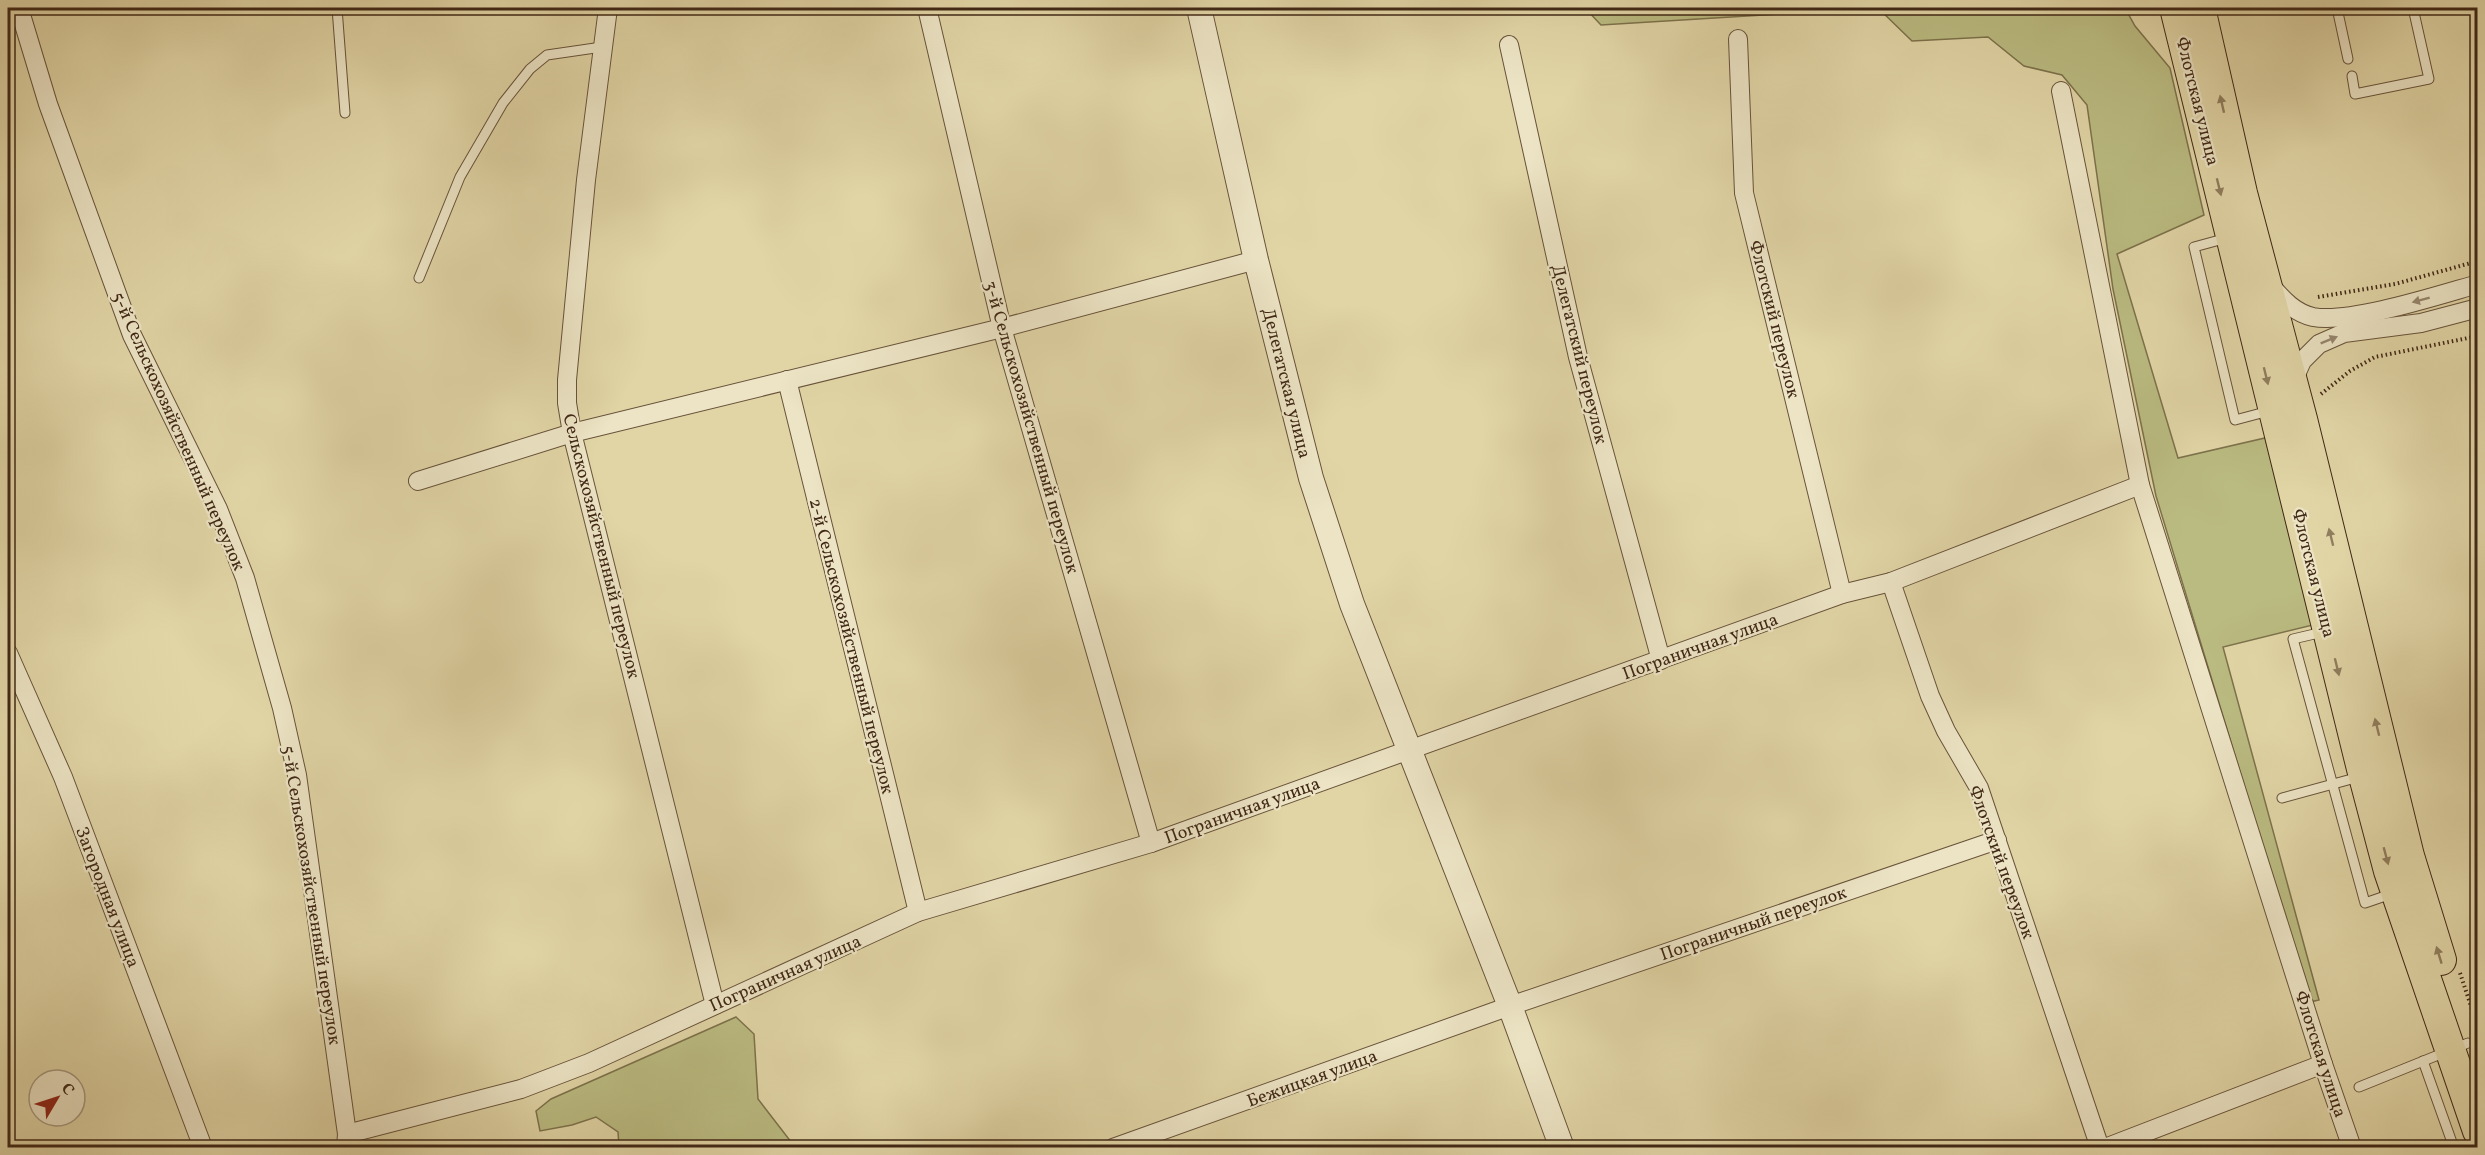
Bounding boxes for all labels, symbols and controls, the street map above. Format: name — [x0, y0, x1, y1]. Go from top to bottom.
street label: Флотская улица — [2168, 34, 2225, 168]
one-way arrow — [2217, 95, 2227, 113]
one-way arrow — [2215, 177, 2225, 196]
street label: Флотский переулок — [1742, 238, 1805, 401]
street label: Делегатский переулок — [1544, 262, 1613, 447]
street label: 3-й Сельскохозяйственный переулок — [977, 278, 1084, 577]
street label: 5-й Сельскохозяйственный переулок — [105, 288, 251, 575]
one-way arrow — [2412, 295, 2430, 305]
street label: Делегатская улица — [1255, 306, 1316, 461]
one-way arrow — [2320, 335, 2338, 345]
one-way arrow — [2261, 367, 2271, 385]
street label: Сельскохозяйственный переулок — [556, 411, 646, 682]
street label: 2-й Сельскохозяйственный переулок — [802, 496, 900, 797]
street label: Флотская улица — [2284, 506, 2341, 640]
one-way arrow — [2326, 528, 2335, 547]
street label: Пограничная улица — [1619, 608, 1782, 687]
one-way arrow — [2333, 658, 2343, 677]
one-way arrow — [2372, 718, 2382, 736]
street label: 5-й Сельскохозяйственный переулок — [274, 744, 347, 1047]
street label: Пограничная улица — [1161, 772, 1324, 851]
street label: Флотский переулок — [1961, 782, 2040, 943]
street label: Загородная улица — [68, 823, 145, 972]
one-way arrow — [2381, 847, 2391, 865]
street label: Пограничный переулок — [1657, 881, 1850, 968]
street label: Пограничная улица — [706, 930, 866, 1019]
one-way arrow — [2434, 946, 2444, 964]
street label: Флотская улица — [2287, 988, 2352, 1121]
street label: Бежицкая улица — [1244, 1044, 1381, 1115]
north arrow — [27, 1068, 87, 1128]
text: С — [55, 1079, 79, 1101]

